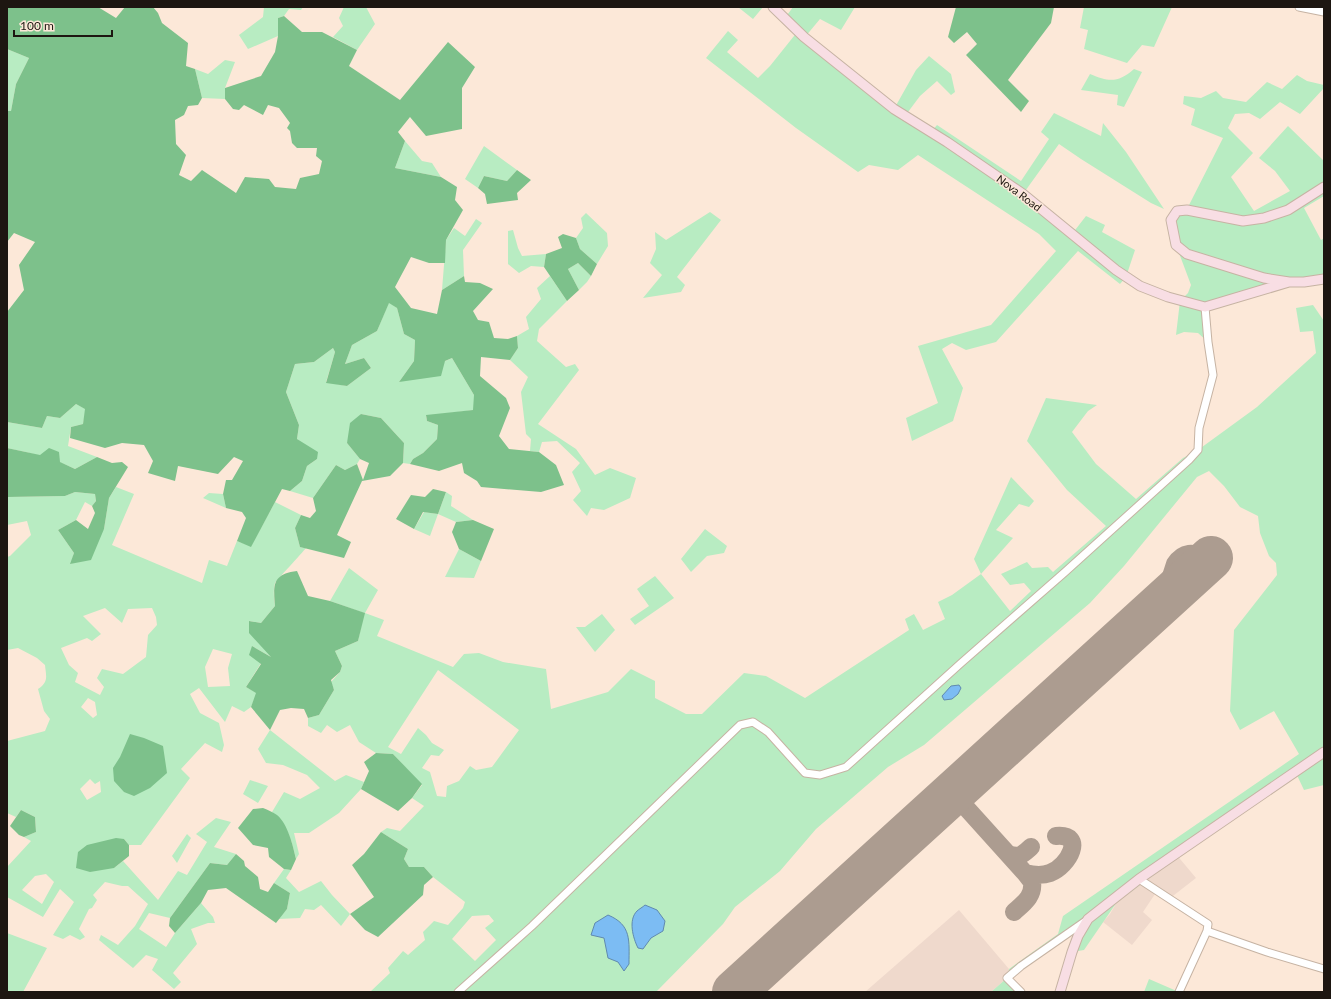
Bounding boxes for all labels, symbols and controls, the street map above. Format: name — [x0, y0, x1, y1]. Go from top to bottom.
scale bar — [14, 12, 112, 38]
text: 100 m — [20, 18, 54, 33]
street label: Nova Road — [994, 172, 1044, 214]

